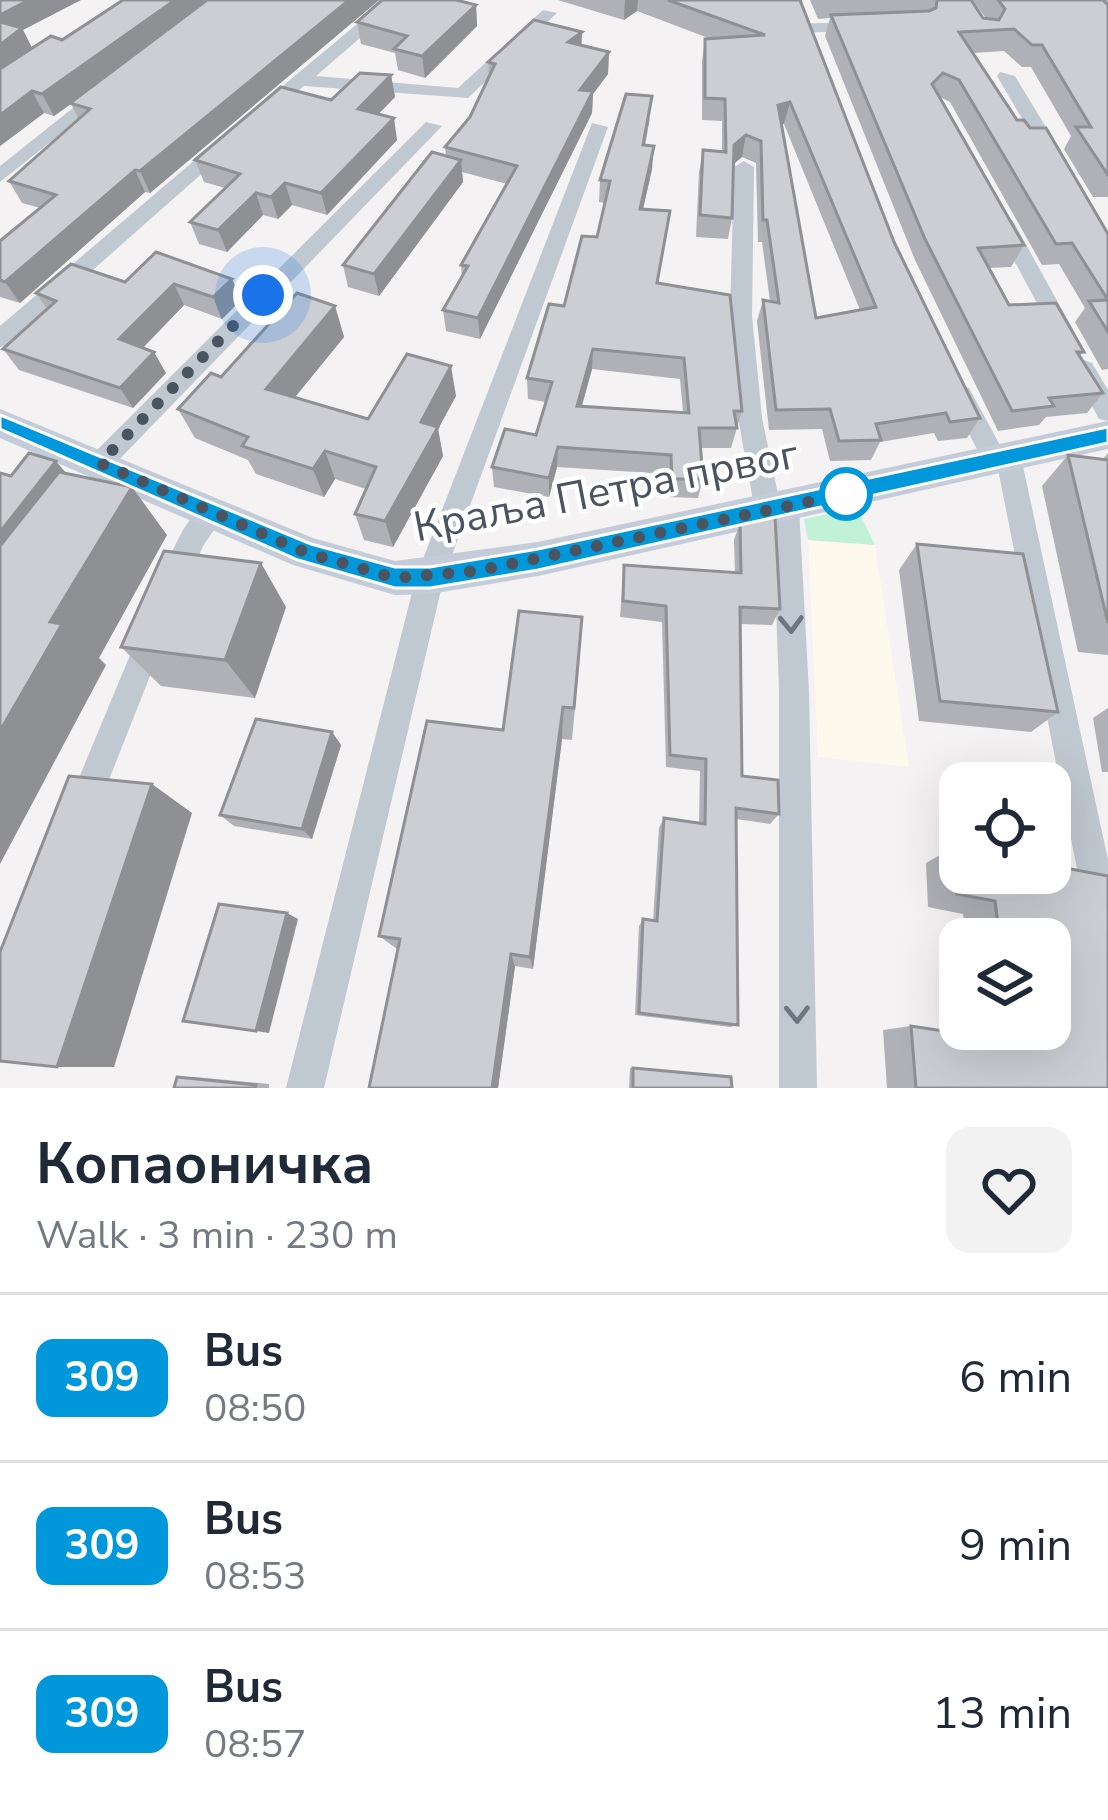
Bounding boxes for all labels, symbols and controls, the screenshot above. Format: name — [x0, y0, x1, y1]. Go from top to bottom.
your location — [233, 265, 293, 325]
street label: Краља Петра првог — [409, 426, 803, 556]
unlabelled marker — [821, 469, 871, 519]
one-way arrow — [778, 615, 804, 634]
map controls — [939, 762, 1071, 1050]
button: locate — [939, 762, 1071, 894]
button: layers — [939, 918, 1071, 1050]
one-way arrow — [784, 1006, 810, 1024]
text: Копаоничка — [36, 1125, 373, 1203]
button: heart — [946, 1127, 1072, 1253]
text: Walk · 3 min · 230 m — [36, 1209, 398, 1262]
text: Bus — [204, 1321, 283, 1382]
text: 6 min — [959, 1347, 1072, 1408]
text: 309 — [64, 1349, 140, 1406]
text: 08:50 — [204, 1382, 307, 1435]
text: Bus — [204, 1489, 283, 1550]
text: 9 min — [959, 1515, 1072, 1576]
text: 309 — [64, 1517, 140, 1574]
text: 08:53 — [204, 1550, 307, 1603]
text: Bus — [204, 1657, 283, 1718]
text: 13 min — [932, 1683, 1072, 1744]
text: 309 — [64, 1685, 140, 1742]
text: 08:57 — [204, 1718, 307, 1771]

